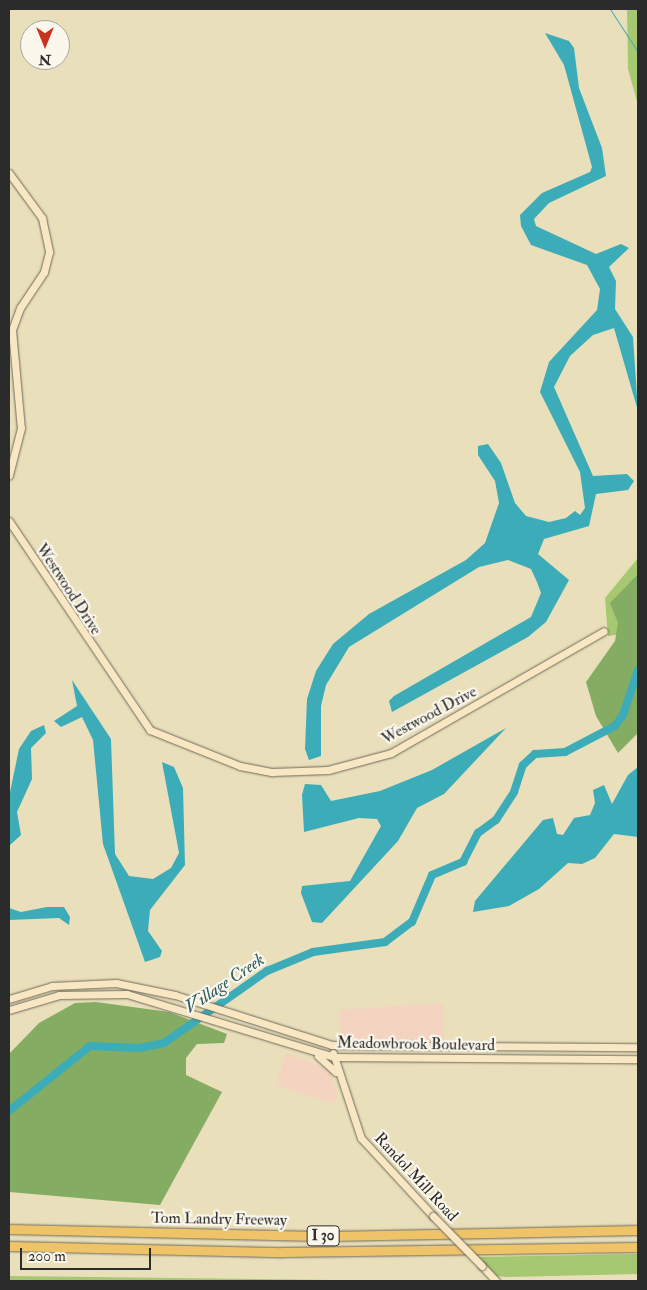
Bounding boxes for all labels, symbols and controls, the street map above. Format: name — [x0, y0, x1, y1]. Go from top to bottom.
north arrow — [20, 20, 70, 70]
text: N — [39, 51, 51, 68]
street label: Westwood Drive — [32, 540, 106, 638]
street label: Westwood Drive — [378, 682, 480, 748]
water label: Village Creek — [181, 949, 269, 1019]
street label: Meadowbrook Boulevard — [337, 1033, 495, 1055]
street label: Randol Mill Road — [370, 1129, 462, 1225]
street label: Tom Landry Freeway — [151, 1208, 287, 1230]
road number: I 30 — [306, 1224, 340, 1248]
scale bar — [22, 1238, 154, 1270]
text: 200 m — [28, 1247, 66, 1266]

